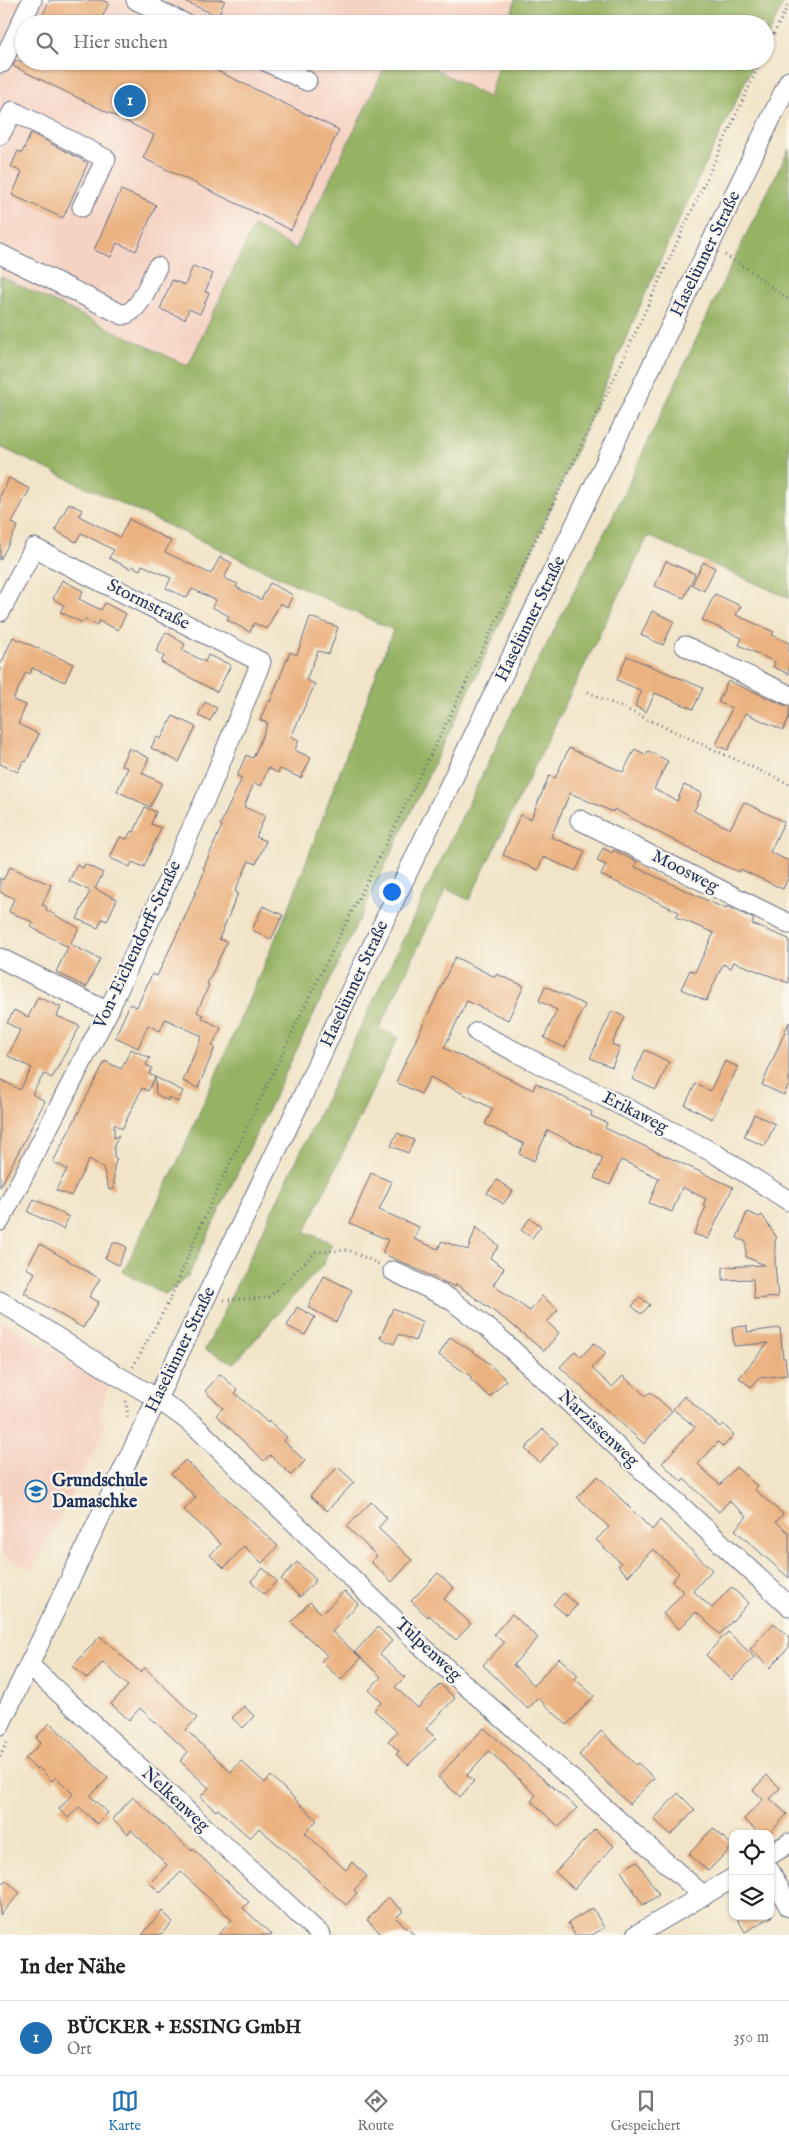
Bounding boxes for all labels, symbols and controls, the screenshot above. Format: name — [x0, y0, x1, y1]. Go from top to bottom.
search box — [15, 15, 774, 70]
icon: search — [33, 29, 61, 57]
text: Hier suchen — [73, 31, 168, 55]
pin: 1 — [114, 82, 146, 120]
street label: Haselünner Straße — [666, 187, 746, 321]
street label: Haselünner Straße — [491, 552, 571, 686]
street label: Stormstraße — [103, 574, 193, 636]
street label: Moosweg — [648, 845, 723, 899]
street label: Von-Eichendorff-Straße — [88, 857, 187, 1034]
your location — [379, 879, 405, 905]
street label: Haselünner Straße — [316, 917, 394, 1051]
street label: Erikaweg — [598, 1087, 672, 1139]
street label: Haselünner Straße — [141, 1283, 221, 1417]
street label: Narzissenweg — [553, 1386, 644, 1473]
place label: Grundschule Damaschke — [52, 1470, 148, 1514]
school or university icon: Grundschule Damaschke — [24, 1479, 48, 1503]
street label: Tulpenweg — [390, 1613, 466, 1687]
street label: Nelkenweg — [136, 1763, 214, 1838]
map controls — [729, 1830, 774, 1920]
button: locate — [729, 1830, 774, 1875]
button: layers — [729, 1875, 774, 1920]
text: In der Nähe — [20, 1954, 126, 1981]
text: BÜCKER + ESSING GmbH — [67, 2016, 301, 2040]
text: 1 — [33, 2028, 39, 2048]
text: 350 m — [734, 2028, 769, 2048]
text: Ort — [67, 2040, 92, 2060]
tab: Karte — [108, 2087, 141, 2135]
tab: Route — [357, 2087, 394, 2135]
tab: Gespeichert — [611, 2087, 681, 2135]

